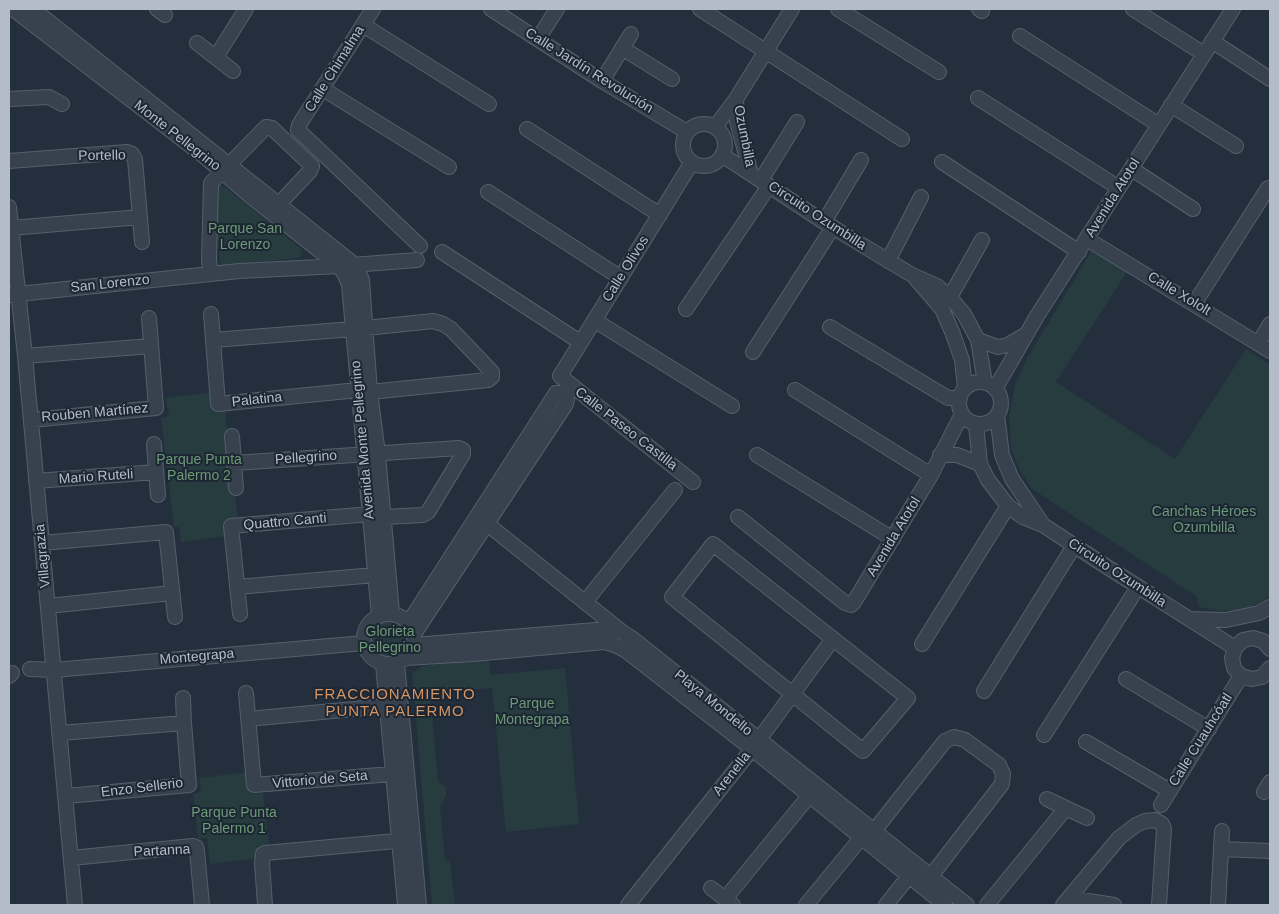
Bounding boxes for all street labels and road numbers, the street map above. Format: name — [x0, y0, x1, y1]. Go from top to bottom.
street label: Calle Chimalma — [302, 23, 368, 115]
street label: Calle Jardín Revolución — [522, 25, 656, 117]
street label: Monte Pellegrino — [130, 97, 224, 175]
street label: Ozumbilla — [730, 104, 758, 168]
street label: Portello — [78, 147, 126, 165]
street label: Avenida Atotol — [1082, 155, 1144, 241]
street label: Circuito Ozumbilla — [765, 178, 869, 254]
street label: Calle Olivos — [599, 233, 653, 305]
street label: Calle Xololt — [1144, 269, 1214, 319]
street label: San Lorenzo — [70, 271, 150, 297]
street label: Avenida Monte Pellegrino — [348, 360, 378, 520]
street label: Calle Paseo Castilla — [571, 384, 681, 474]
street label: Palatina — [231, 389, 283, 411]
street label: Rouben Martínez — [41, 400, 149, 426]
street label: Pellegrino — [274, 447, 338, 469]
street label: Mario Ruteli — [58, 466, 134, 488]
street label: Avenida Atotol — [864, 494, 924, 580]
street label: Quattro Canti — [243, 510, 327, 534]
street label: Villagrazia — [32, 523, 54, 589]
street label: Circuito Ozumbilla — [1065, 535, 1169, 611]
street label: Montegrapa — [159, 645, 235, 669]
street label: Playa Mondello — [671, 666, 755, 740]
street label: Calle Cuauhcóatl — [1166, 690, 1236, 790]
street label: Arenella — [710, 749, 754, 799]
street label: Vittorio de Seta — [272, 767, 368, 793]
street label: Enzo Sellerio — [100, 775, 184, 801]
street label: Partanna — [133, 841, 191, 861]

